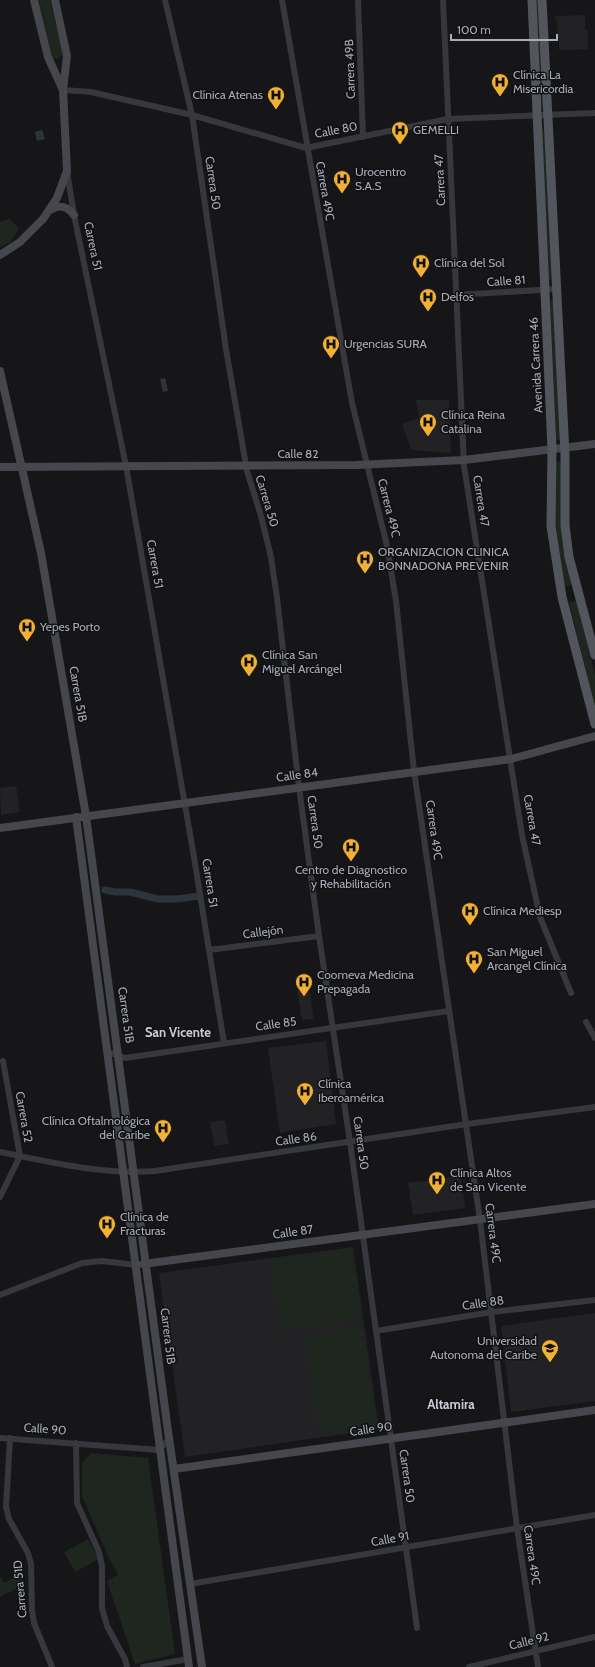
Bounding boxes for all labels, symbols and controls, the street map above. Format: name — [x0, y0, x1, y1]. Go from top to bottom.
scale bar — [451, 16, 557, 42]
text: 100 m — [457, 22, 491, 37]
street label: Carrera 49B — [341, 39, 358, 99]
place label: Clínica La Misericordia — [513, 67, 573, 96]
hospital icon: Clínica La Misericordia — [490, 72, 510, 97]
hospital icon: Clínica Atenas — [266, 85, 286, 110]
place label: Clínica Atenas — [192, 87, 263, 102]
street label: Calle 80 — [313, 118, 359, 141]
hospital icon: GEMELLI — [390, 120, 410, 145]
place label: GEMELLI — [413, 122, 459, 137]
street label: Carrera 47 — [431, 154, 448, 206]
street label: Carrera 50 — [202, 155, 225, 211]
street label: Carrera 49C — [313, 160, 338, 222]
place label: Urocentro S.A.S — [355, 164, 407, 193]
hospital icon: Urocentro S.A.S — [332, 169, 352, 194]
street label: Carrera 51 — [81, 220, 106, 272]
hospital icon: Clínica del Sol — [411, 253, 431, 278]
place label: Clínica del Sol — [434, 255, 505, 270]
street label: Calle 81 — [486, 272, 526, 289]
hospital icon: Delfos — [418, 287, 438, 312]
place label: Delfos — [441, 289, 474, 304]
street label: Avenida Carrera 46 — [525, 317, 546, 413]
hospital icon: Urgencias SURA — [321, 334, 341, 359]
place label: Urgencias SURA — [344, 336, 427, 351]
place label: Clínica Reina Catalina — [441, 407, 505, 436]
hospital icon: Clínica Reina Catalina — [418, 412, 438, 437]
street label: Calle 82 — [277, 446, 319, 461]
street label: Carrera 50 — [252, 473, 283, 529]
street label: Carrera 47 — [470, 474, 493, 528]
street label: Carrera 49C — [375, 477, 404, 539]
street label: Carrera 51 — [144, 538, 167, 589]
place label: ORGANIZACION CLINICA BONNADONA PREVENIR — [378, 544, 509, 573]
hospital icon: ORGANIZACION CLINICA BONNADONA PREVENIR — [355, 549, 375, 574]
hospital icon: Yepes Porto — [17, 617, 37, 642]
place label: Yepes Porto — [39, 619, 101, 634]
place label: Clínica San Miguel Arcángel — [262, 647, 342, 676]
hospital icon: Clínica San Miguel Arcángel — [239, 652, 259, 677]
street label: Carrera 51B — [66, 665, 91, 723]
street label: Calle 84 — [275, 764, 319, 785]
street label: Carrera 47 — [521, 793, 544, 847]
street label: Carrera 50 — [304, 794, 327, 850]
street label: Carrera 49C — [423, 799, 446, 861]
hospital icon: Centro de Diagnostico y Rehabilitación — [341, 837, 361, 862]
street label: Carrera 51 — [199, 857, 222, 908]
place label: Centro de Diagnostico y Rehabilitación — [295, 862, 408, 891]
hospital icon: Clínica Mediesp — [460, 901, 480, 926]
place label: Clínica Mediesp — [483, 903, 562, 918]
street label: Callejón — [242, 922, 284, 941]
place label: San Miguel Arcangel Clínica — [487, 944, 567, 973]
hospital icon: San Miguel Arcangel Clínica — [464, 949, 484, 974]
place label: Coomeva Medicina Prepagada — [317, 967, 414, 996]
hospital icon: Coomeva Medicina Prepagada — [294, 972, 314, 997]
street label: Carrera 51B — [115, 986, 138, 1044]
street label: Calle 85 — [254, 1013, 297, 1034]
district label: San Vicente — [145, 1024, 211, 1040]
place label: Clínica Iberoamérica — [318, 1076, 384, 1105]
hospital icon: Clínica Iberoamérica — [295, 1081, 315, 1106]
street label: Carrera 52 — [13, 1090, 36, 1144]
place label: Clínica Oftalmológica del Caribe — [42, 1113, 150, 1142]
street label: Carrera 50 — [350, 1115, 373, 1171]
hospital icon: Clínica Oftalmológica del Caribe — [153, 1118, 173, 1143]
street label: Calle 86 — [274, 1128, 318, 1149]
place label: Clínica Altos de San Vicente — [450, 1165, 526, 1194]
hospital icon: Clínica Altos de San Vicente — [427, 1170, 447, 1195]
street label: Carrera 49C — [482, 1202, 505, 1264]
place label: Clínica de Fracturas — [120, 1209, 169, 1238]
hospital icon: Clínica de Fracturas — [97, 1214, 117, 1239]
street label: Calle 87 — [272, 1221, 314, 1242]
street label: Calle 88 — [461, 1292, 505, 1313]
street label: Carrera 51B — [158, 1307, 179, 1365]
place label: Universidad Autonoma del Caribe — [430, 1333, 537, 1362]
school or university icon: Universidad Autonoma del Caribe — [540, 1338, 560, 1363]
district label: Altamira — [427, 1396, 475, 1412]
street label: Calle 90 — [349, 1418, 393, 1439]
street label: Calle 90 — [23, 1420, 67, 1437]
street label: Carrera 50 — [396, 1448, 419, 1504]
street label: Carrera 49C — [521, 1524, 544, 1586]
street label: Calle 91 — [370, 1528, 410, 1549]
street label: Carrera 51D — [9, 1559, 30, 1619]
street label: Calle 92 — [507, 1628, 550, 1653]

